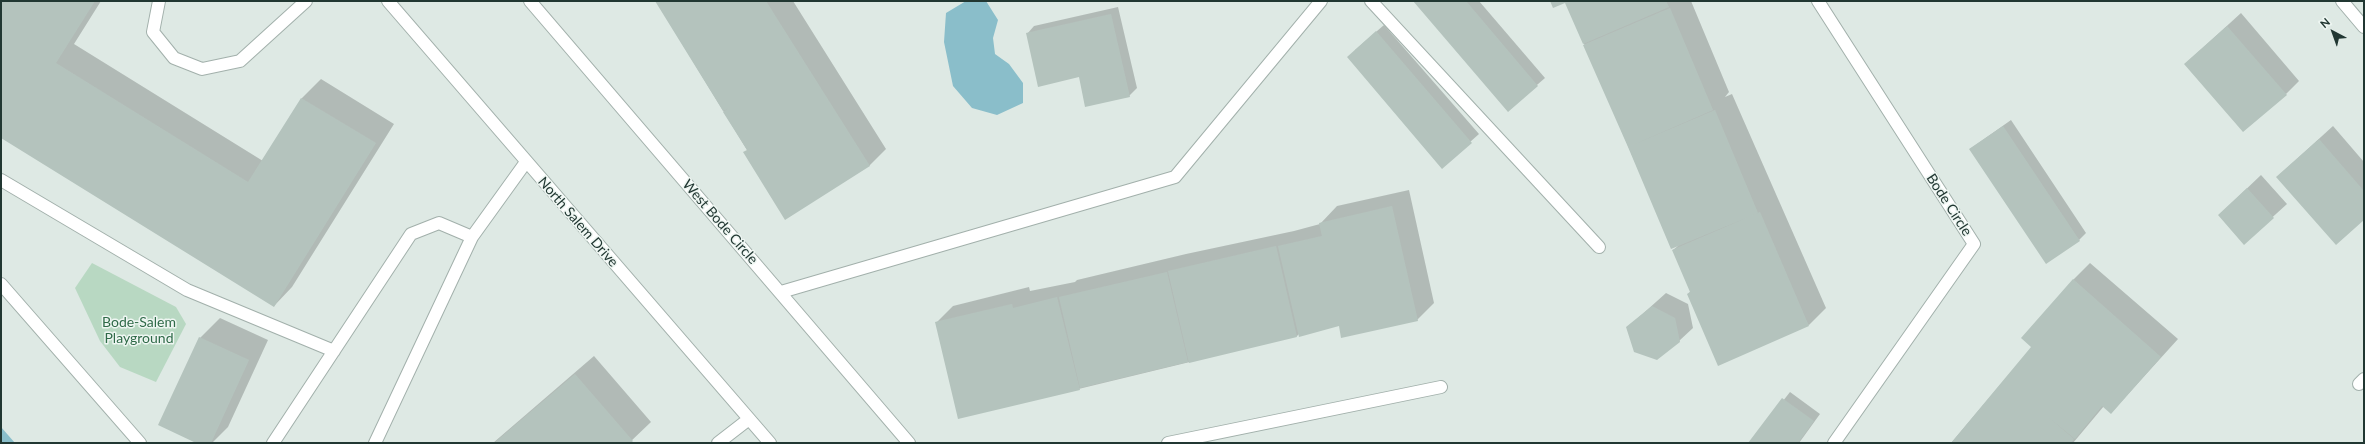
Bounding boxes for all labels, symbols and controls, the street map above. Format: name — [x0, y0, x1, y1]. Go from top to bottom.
north arrow — [2313, 12, 2353, 52]
text: N — [2317, 15, 2332, 30]
street label: Bode Circle — [1923, 171, 1975, 239]
street label: North Salem Drive — [534, 174, 622, 270]
street label: West Bode Circle — [679, 176, 761, 268]
park label: Bode-Salem Playground — [102, 314, 176, 346]

